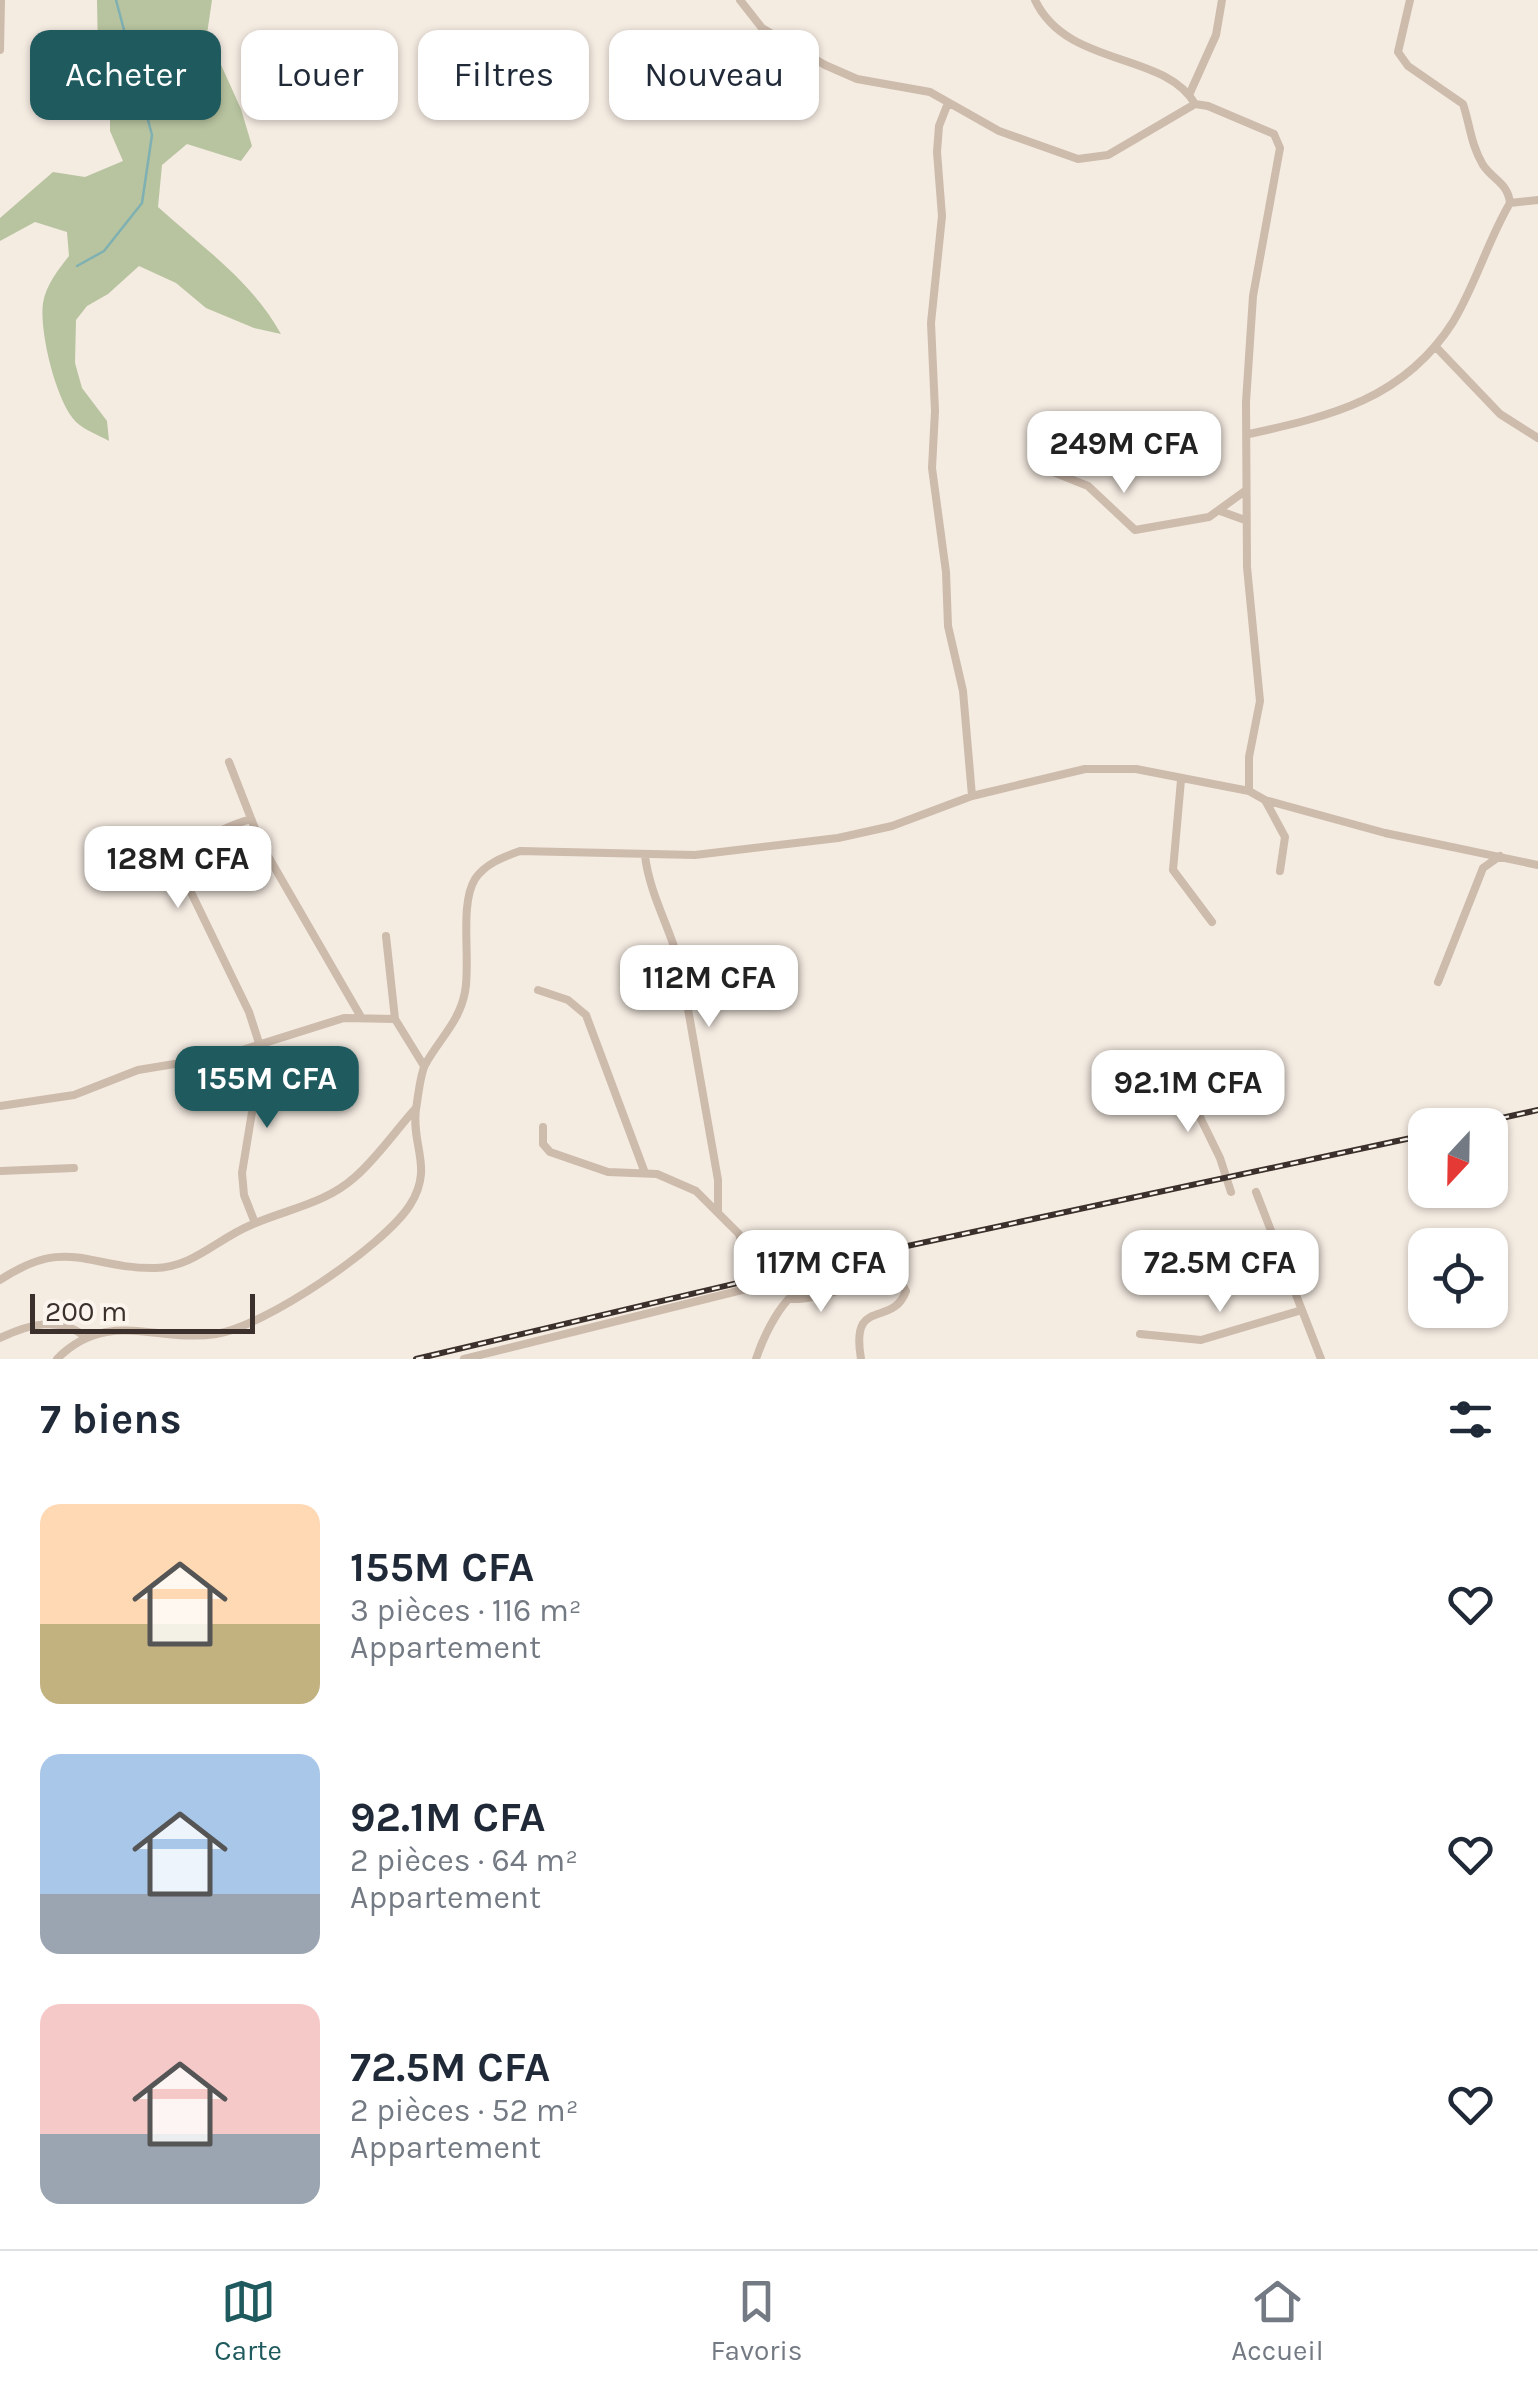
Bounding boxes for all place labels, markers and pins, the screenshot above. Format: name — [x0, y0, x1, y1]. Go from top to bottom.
pin: 249M CFA — [1021, 411, 1227, 496]
pin: 128M CFA — [75, 826, 281, 911]
pin: 112M CFA — [606, 945, 812, 1030]
pin: 155M CFA — [164, 1046, 370, 1131]
pin: 92.1M CFA — [1074, 1050, 1302, 1135]
pin: 117M CFA — [718, 1230, 924, 1315]
pin: 72.5M CFA — [1106, 1230, 1334, 1315]

